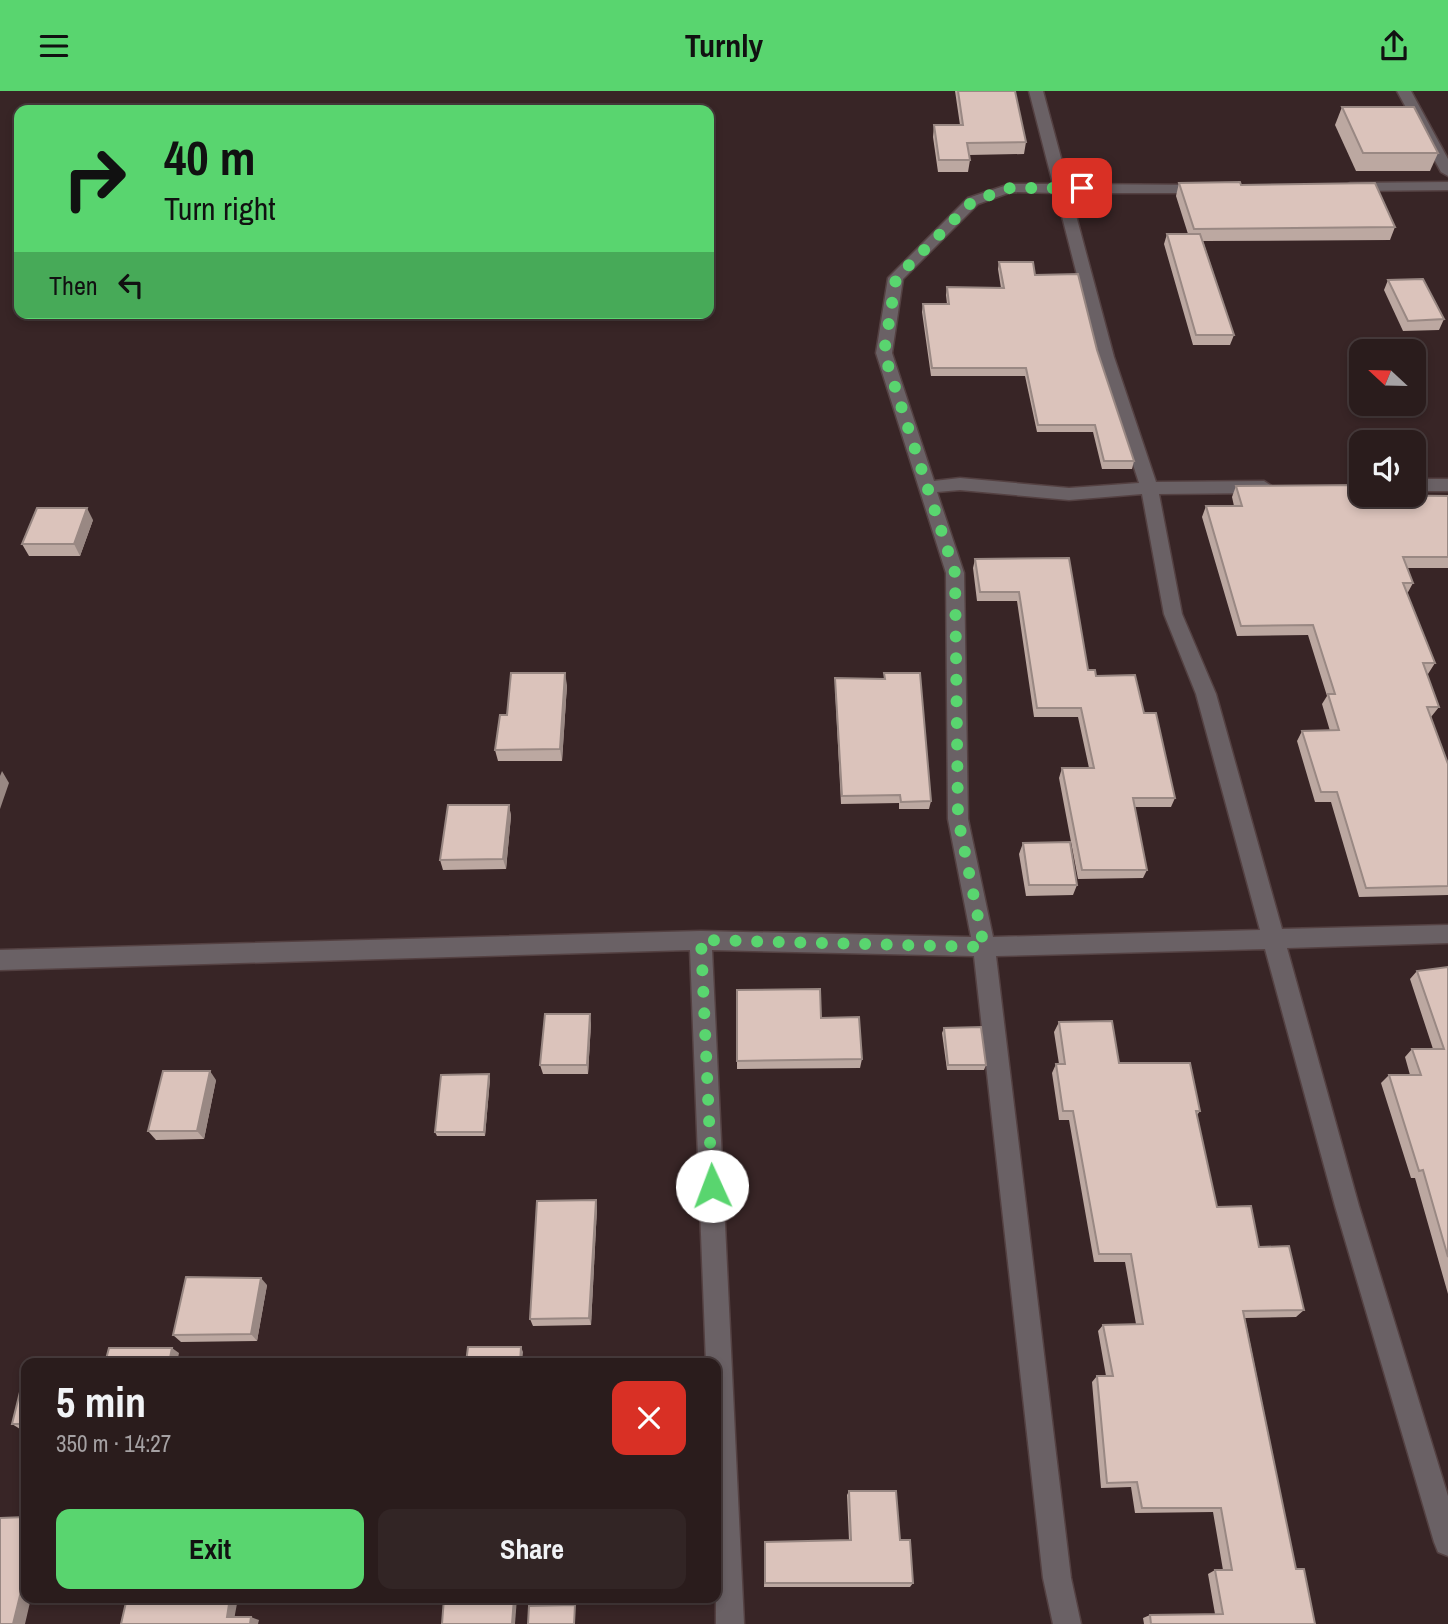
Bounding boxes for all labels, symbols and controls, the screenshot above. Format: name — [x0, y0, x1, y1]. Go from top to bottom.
text: Turnly — [685, 24, 763, 67]
icon: menu — [35, 27, 73, 65]
icon: share — [1375, 27, 1413, 65]
text: 40 m — [164, 124, 256, 190]
icon: right — [49, 133, 140, 224]
pin — [1052, 158, 1112, 218]
icon: arrive — [1063, 169, 1101, 207]
text: Turn right — [164, 187, 276, 230]
icon: left — [112, 266, 150, 304]
text: Then — [49, 268, 98, 303]
north arrow — [1349, 339, 1426, 417]
map controls — [1349, 339, 1426, 507]
button: sound — [1349, 430, 1426, 507]
position arrow — [675, 1149, 749, 1223]
text: 5 min — [56, 1374, 146, 1430]
button: close — [612, 1381, 686, 1455]
text: 350 m · 14:27 — [56, 1428, 171, 1459]
button: Exit — [56, 1509, 364, 1589]
button: Share — [378, 1509, 686, 1589]

